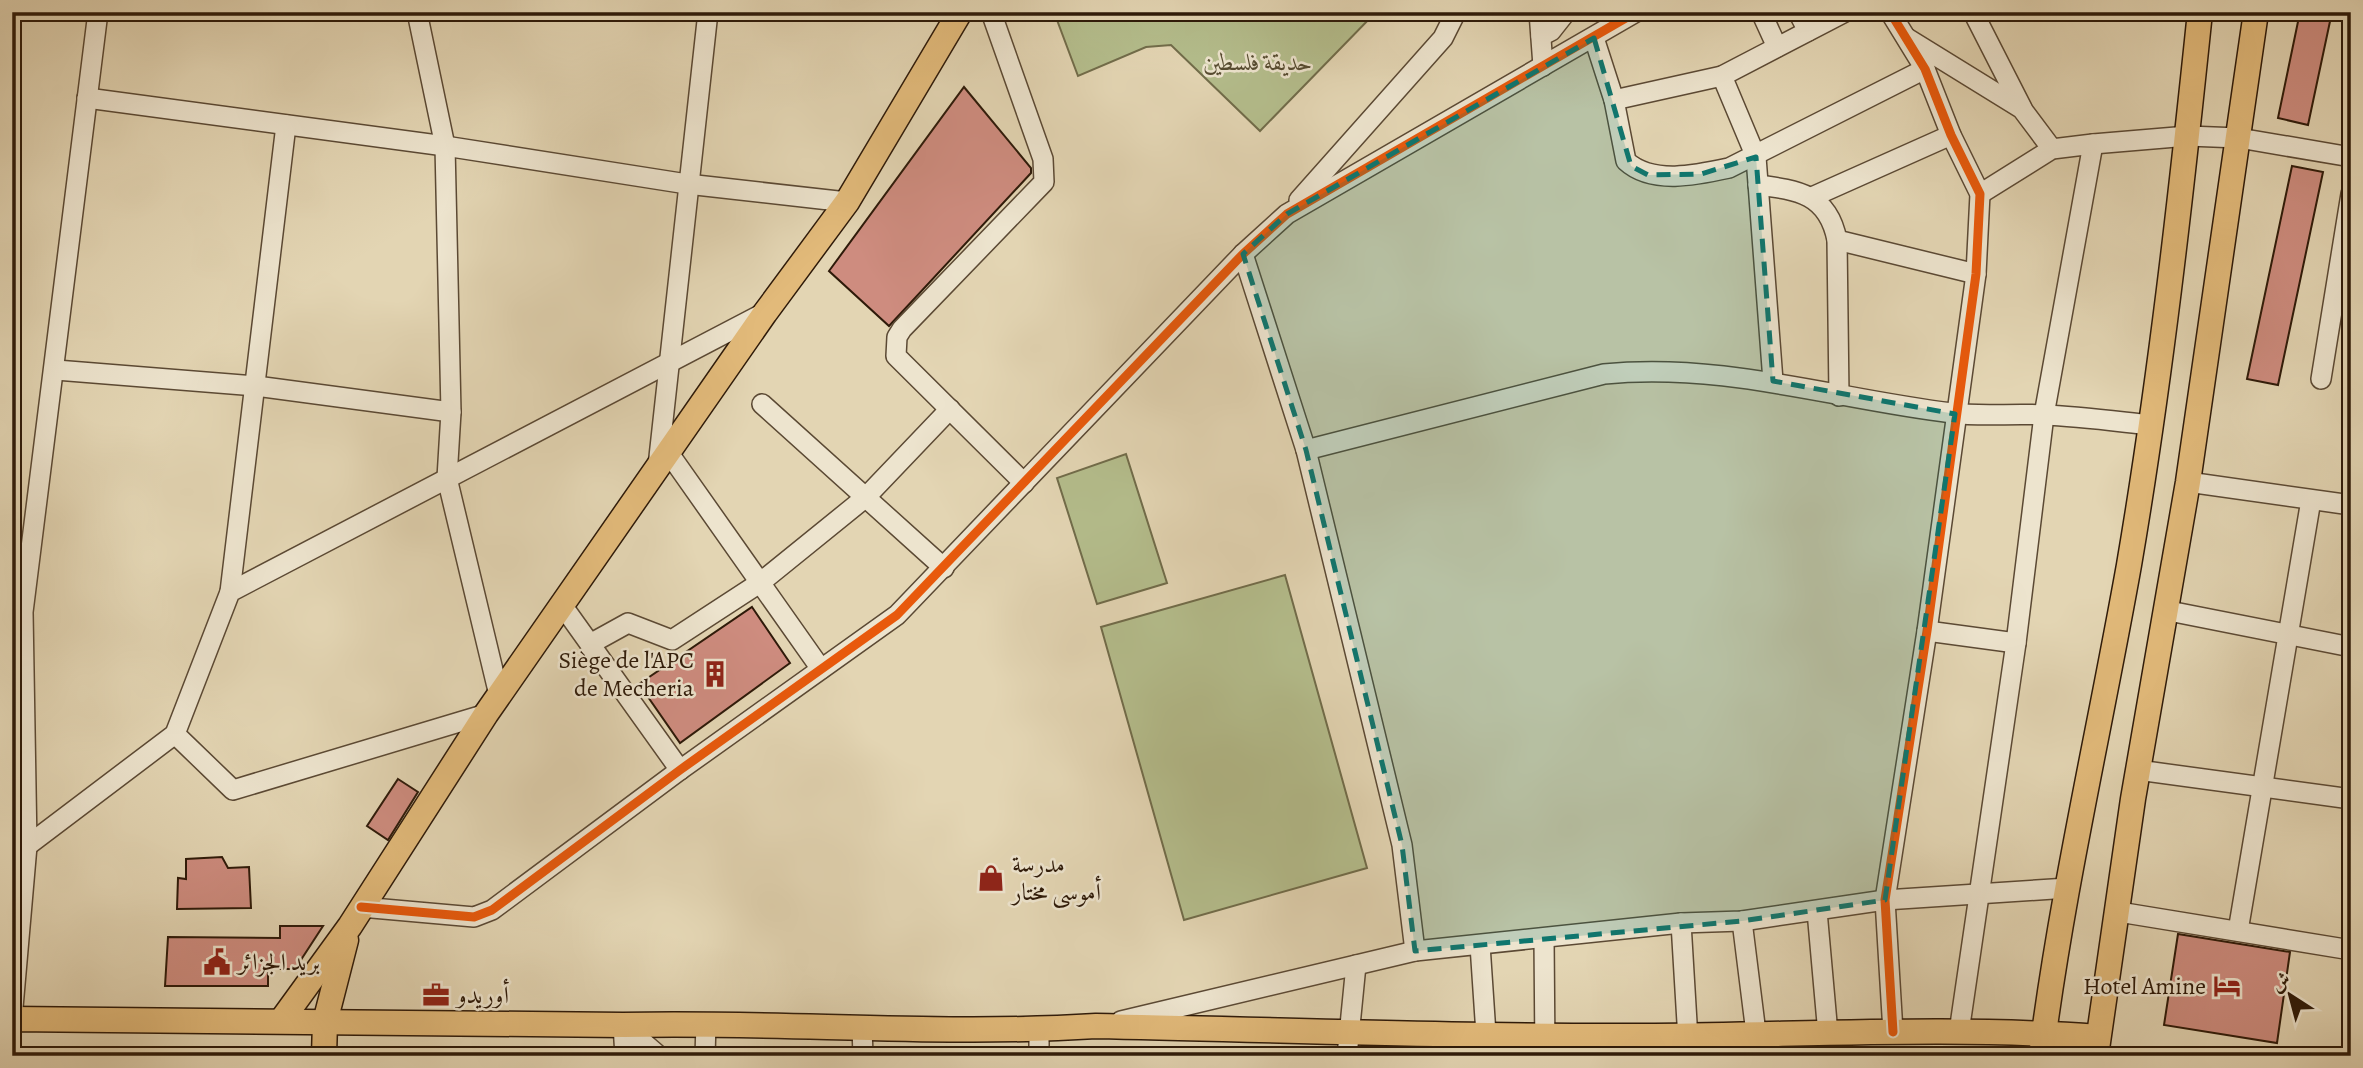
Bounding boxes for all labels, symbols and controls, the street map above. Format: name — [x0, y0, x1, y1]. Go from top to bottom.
park label: حديقة فلسطين — [1203, 46, 1313, 78]
place label: Siège de l'APC de Mecheria — [558, 644, 695, 704]
building icon: Siège de l'APC de Mecheria — [700, 659, 730, 689]
place label: مدرسة أموسى مختار — [1010, 848, 1102, 909]
shop icon: مدرسة أموسى مختار — [976, 863, 1006, 893]
place label: بريد الجزائر — [235, 946, 320, 978]
public building icon: بريد الجزائر — [202, 947, 232, 977]
north arrow — [2254, 960, 2324, 1030]
text: ش — [2265, 966, 2296, 998]
place label: Hotel Amine — [2083, 970, 2206, 1002]
hotel icon: Hotel Amine — [2212, 971, 2242, 1001]
place label: أوريدو — [454, 978, 509, 1011]
office icon: أوريدو — [421, 980, 451, 1010]

